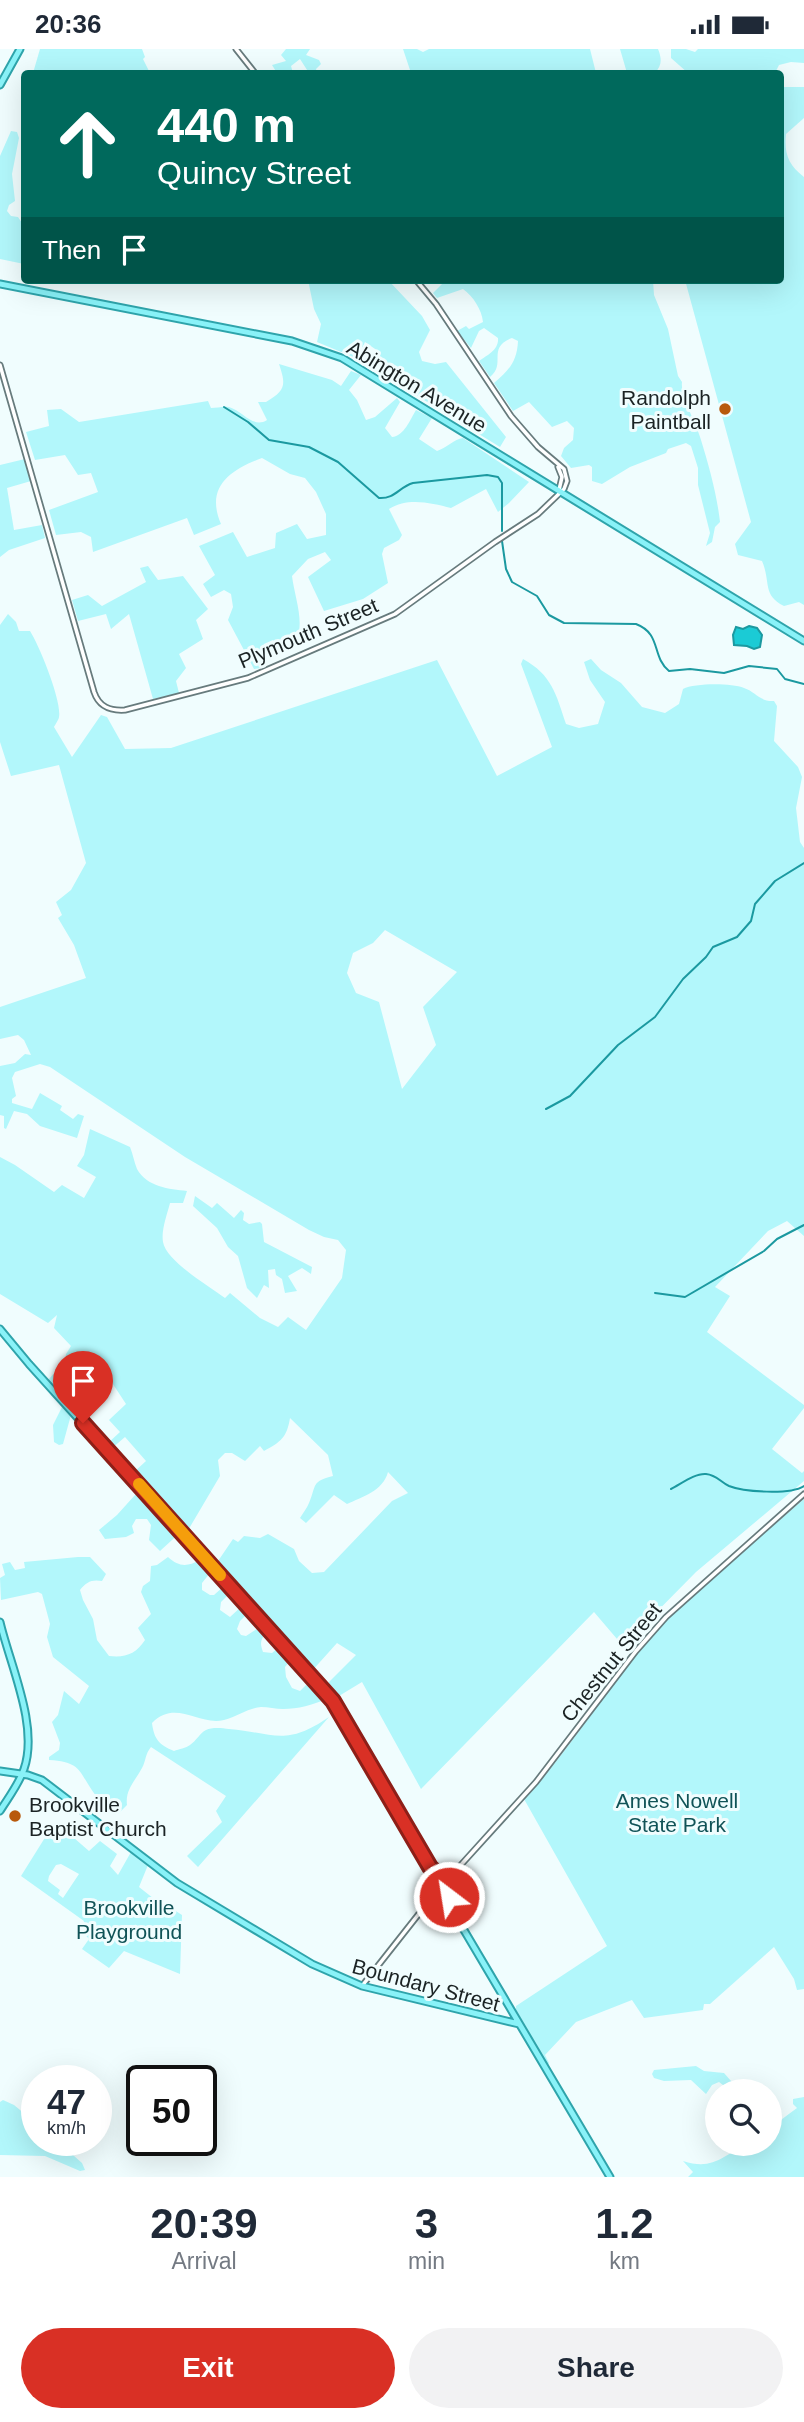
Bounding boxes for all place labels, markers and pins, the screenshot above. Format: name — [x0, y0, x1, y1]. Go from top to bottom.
place label: Randolph Paintball — [621, 386, 711, 433]
marker: Randolph Paintball — [717, 401, 733, 417]
pin — [53, 1351, 113, 1423]
place label: Brookville Baptist Church — [29, 1793, 167, 1840]
marker: Brookville Baptist Church — [7, 1808, 23, 1824]

